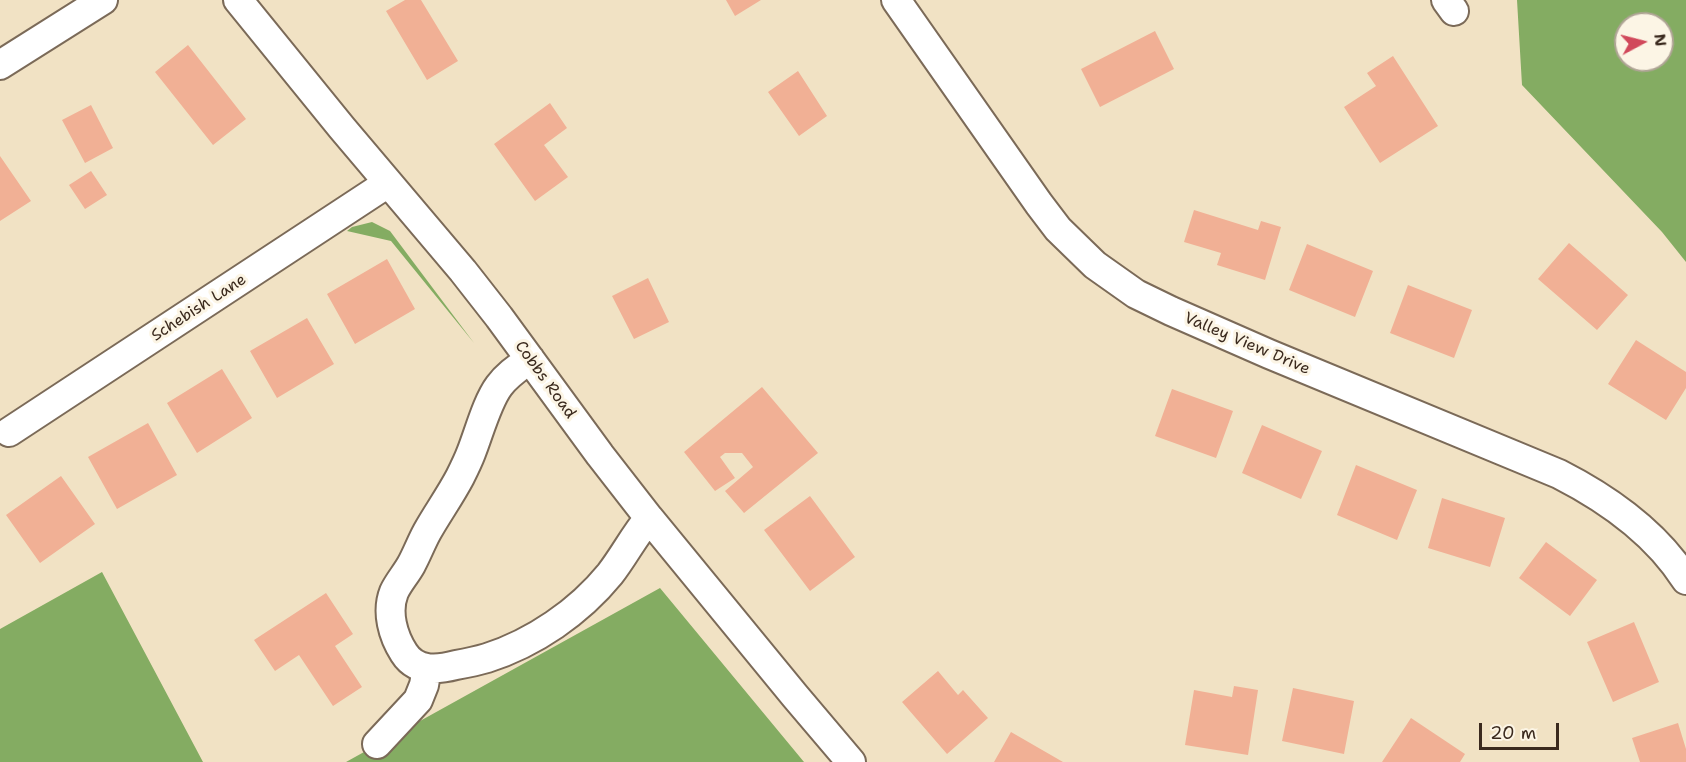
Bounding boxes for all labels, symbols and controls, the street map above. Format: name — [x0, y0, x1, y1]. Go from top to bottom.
north arrow — [1614, 12, 1674, 72]
text: N — [1649, 32, 1672, 48]
street label: Schebish Lane — [148, 270, 250, 346]
street label: Valley View Drive — [1181, 309, 1313, 379]
street label: Cobbs Road — [510, 337, 580, 423]
scale bar — [1482, 711, 1562, 749]
text: 20 m — [1490, 721, 1536, 745]

